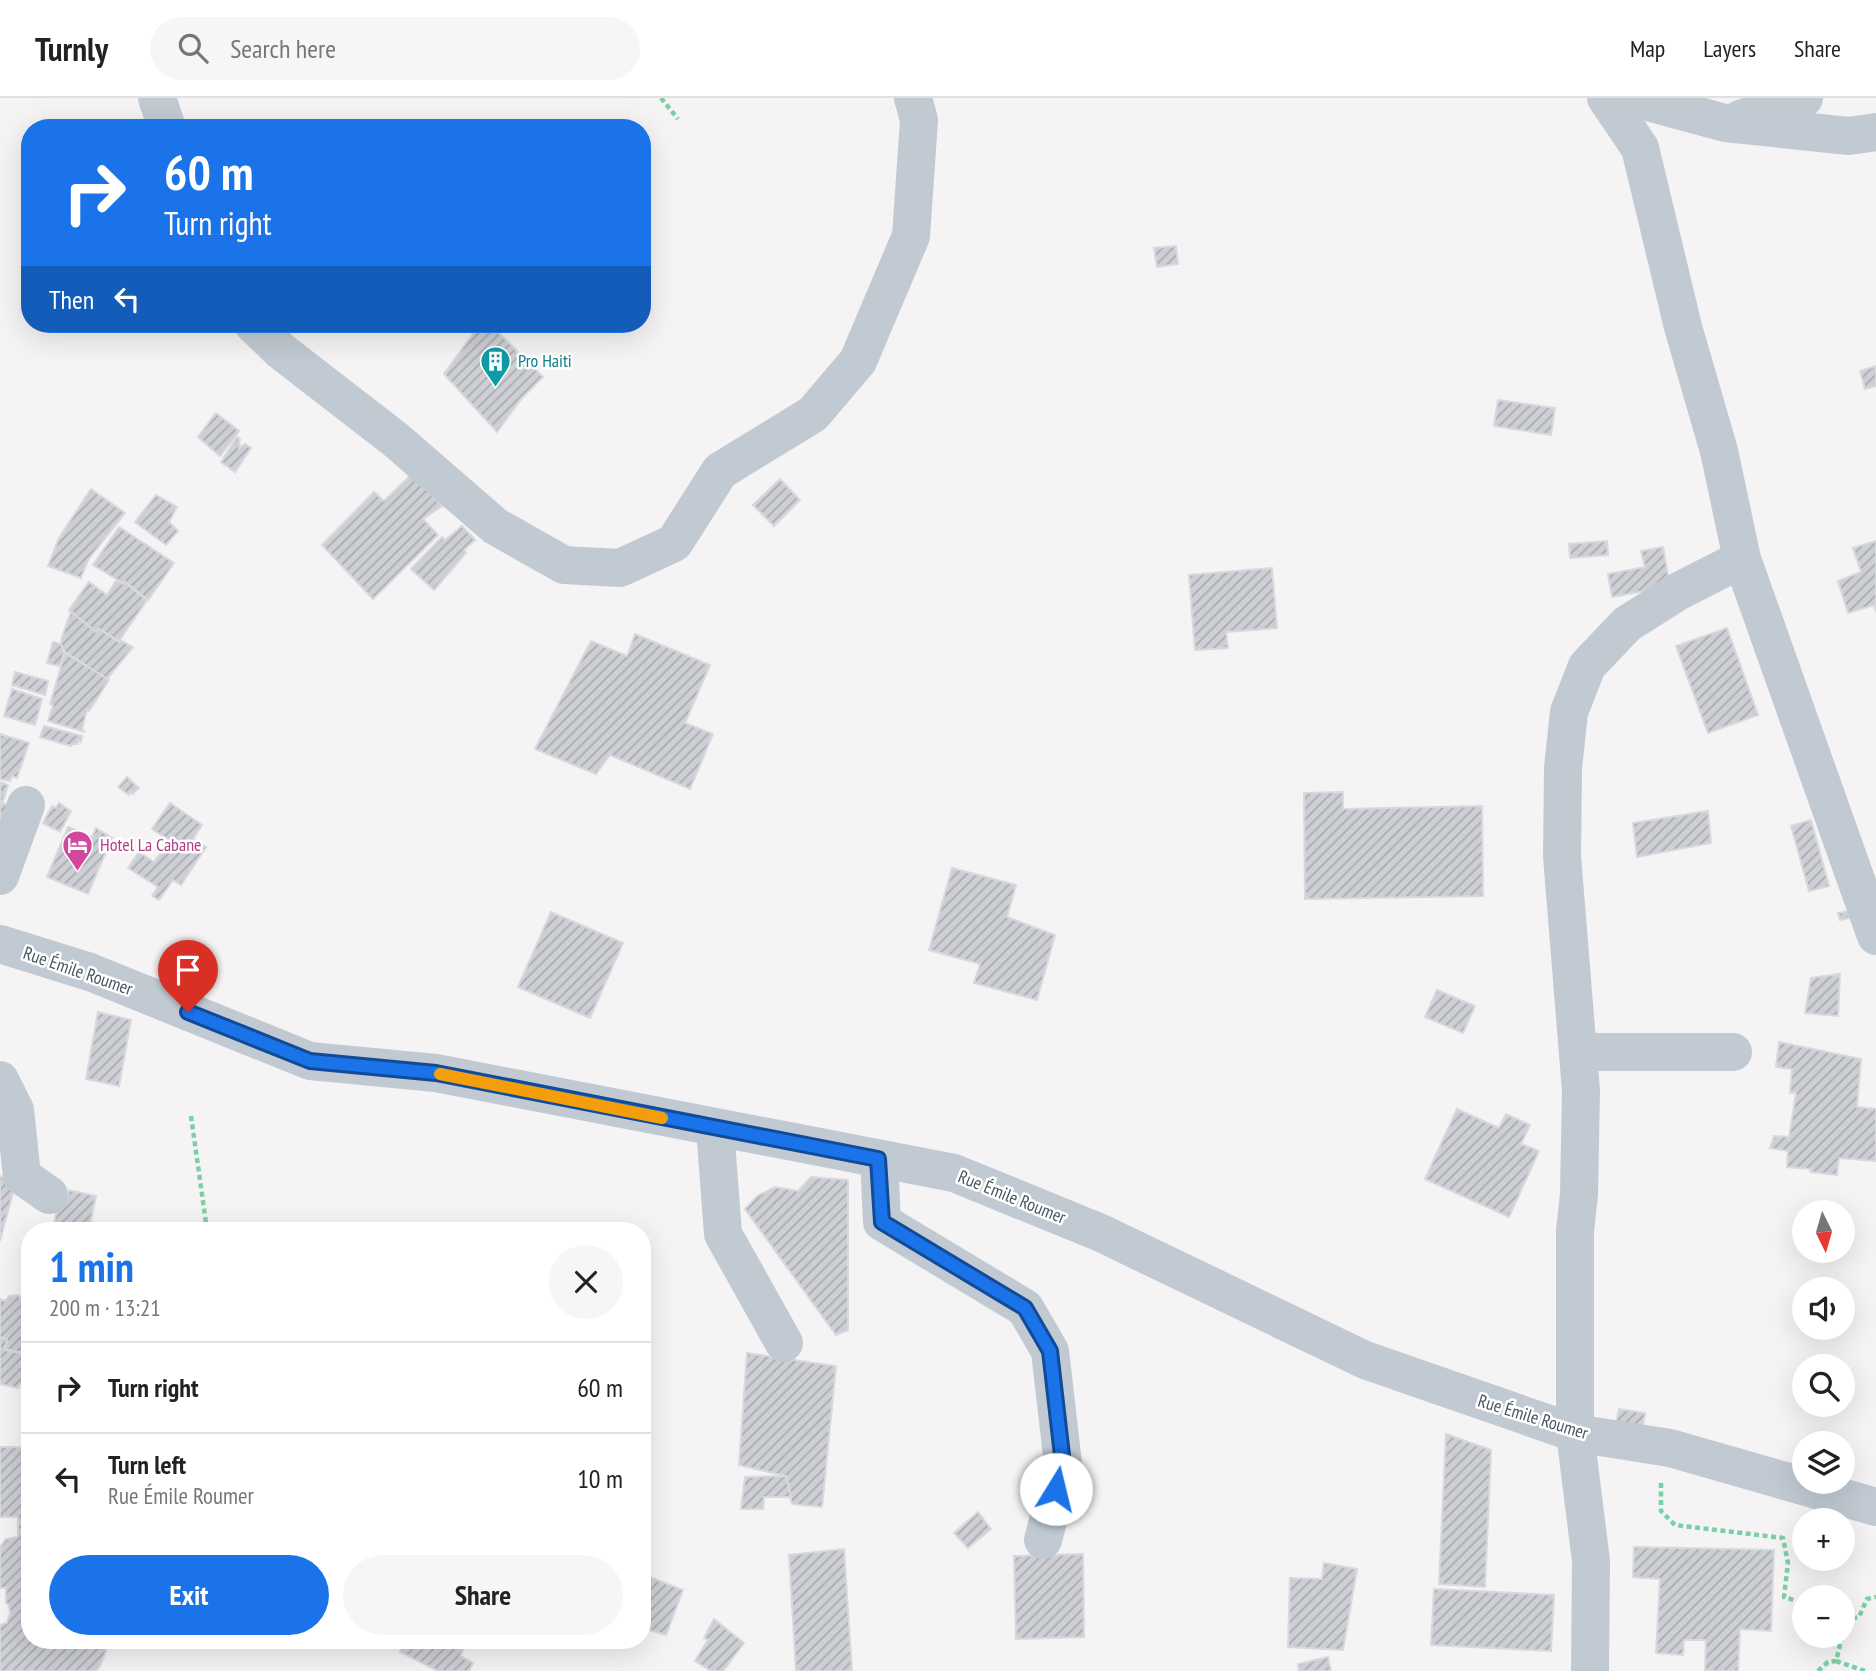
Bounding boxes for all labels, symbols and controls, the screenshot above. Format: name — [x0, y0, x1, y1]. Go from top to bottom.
search box — [150, 17, 640, 80]
text: Turnly — [35, 27, 108, 70]
icon: search — [174, 29, 212, 67]
text: Search here — [230, 32, 336, 65]
text: Map — [1630, 33, 1665, 64]
text: Layers — [1703, 33, 1756, 64]
text: Share — [1794, 33, 1841, 64]
text: 60 m — [164, 140, 253, 204]
icon: right — [49, 147, 140, 238]
text: Turn right — [164, 202, 272, 244]
icon: left — [108, 280, 146, 318]
text: Then — [49, 283, 94, 316]
building icon: Pro Haiti — [478, 344, 512, 388]
place label: Pro Haiti — [518, 349, 572, 372]
hotel icon: Hotel La Cabane — [60, 828, 94, 872]
place label: Hotel La Cabane — [100, 833, 201, 856]
pin — [158, 940, 218, 1012]
street label: Rue Émile Roumer — [20, 941, 136, 1000]
icon: arrive — [169, 951, 207, 989]
street label: Rue Émile Roumer — [955, 1165, 1069, 1229]
north arrow — [1792, 1200, 1855, 1264]
map controls — [1792, 1200, 1855, 1648]
text: 1 min — [49, 1239, 134, 1294]
button: close — [549, 1245, 623, 1319]
button: sound — [1792, 1277, 1855, 1340]
text: 200 m · 13:21 — [49, 1293, 161, 1322]
button: search — [1792, 1354, 1855, 1417]
icon: right — [49, 1369, 87, 1407]
text: Turn right — [108, 1371, 199, 1404]
text: 60 m — [577, 1371, 623, 1404]
street label: Rue Émile Roumer — [1475, 1389, 1591, 1444]
button: layers — [1792, 1431, 1855, 1494]
text: Turn left — [108, 1448, 186, 1481]
position arrow — [1019, 1452, 1093, 1526]
icon: left — [49, 1460, 87, 1498]
text: 10 m — [577, 1462, 623, 1495]
text: Rue Émile Roumer — [108, 1481, 254, 1510]
button: + — [1792, 1508, 1855, 1571]
button: Exit — [49, 1555, 329, 1635]
button: Share — [343, 1555, 623, 1635]
button: − — [1792, 1585, 1855, 1648]

